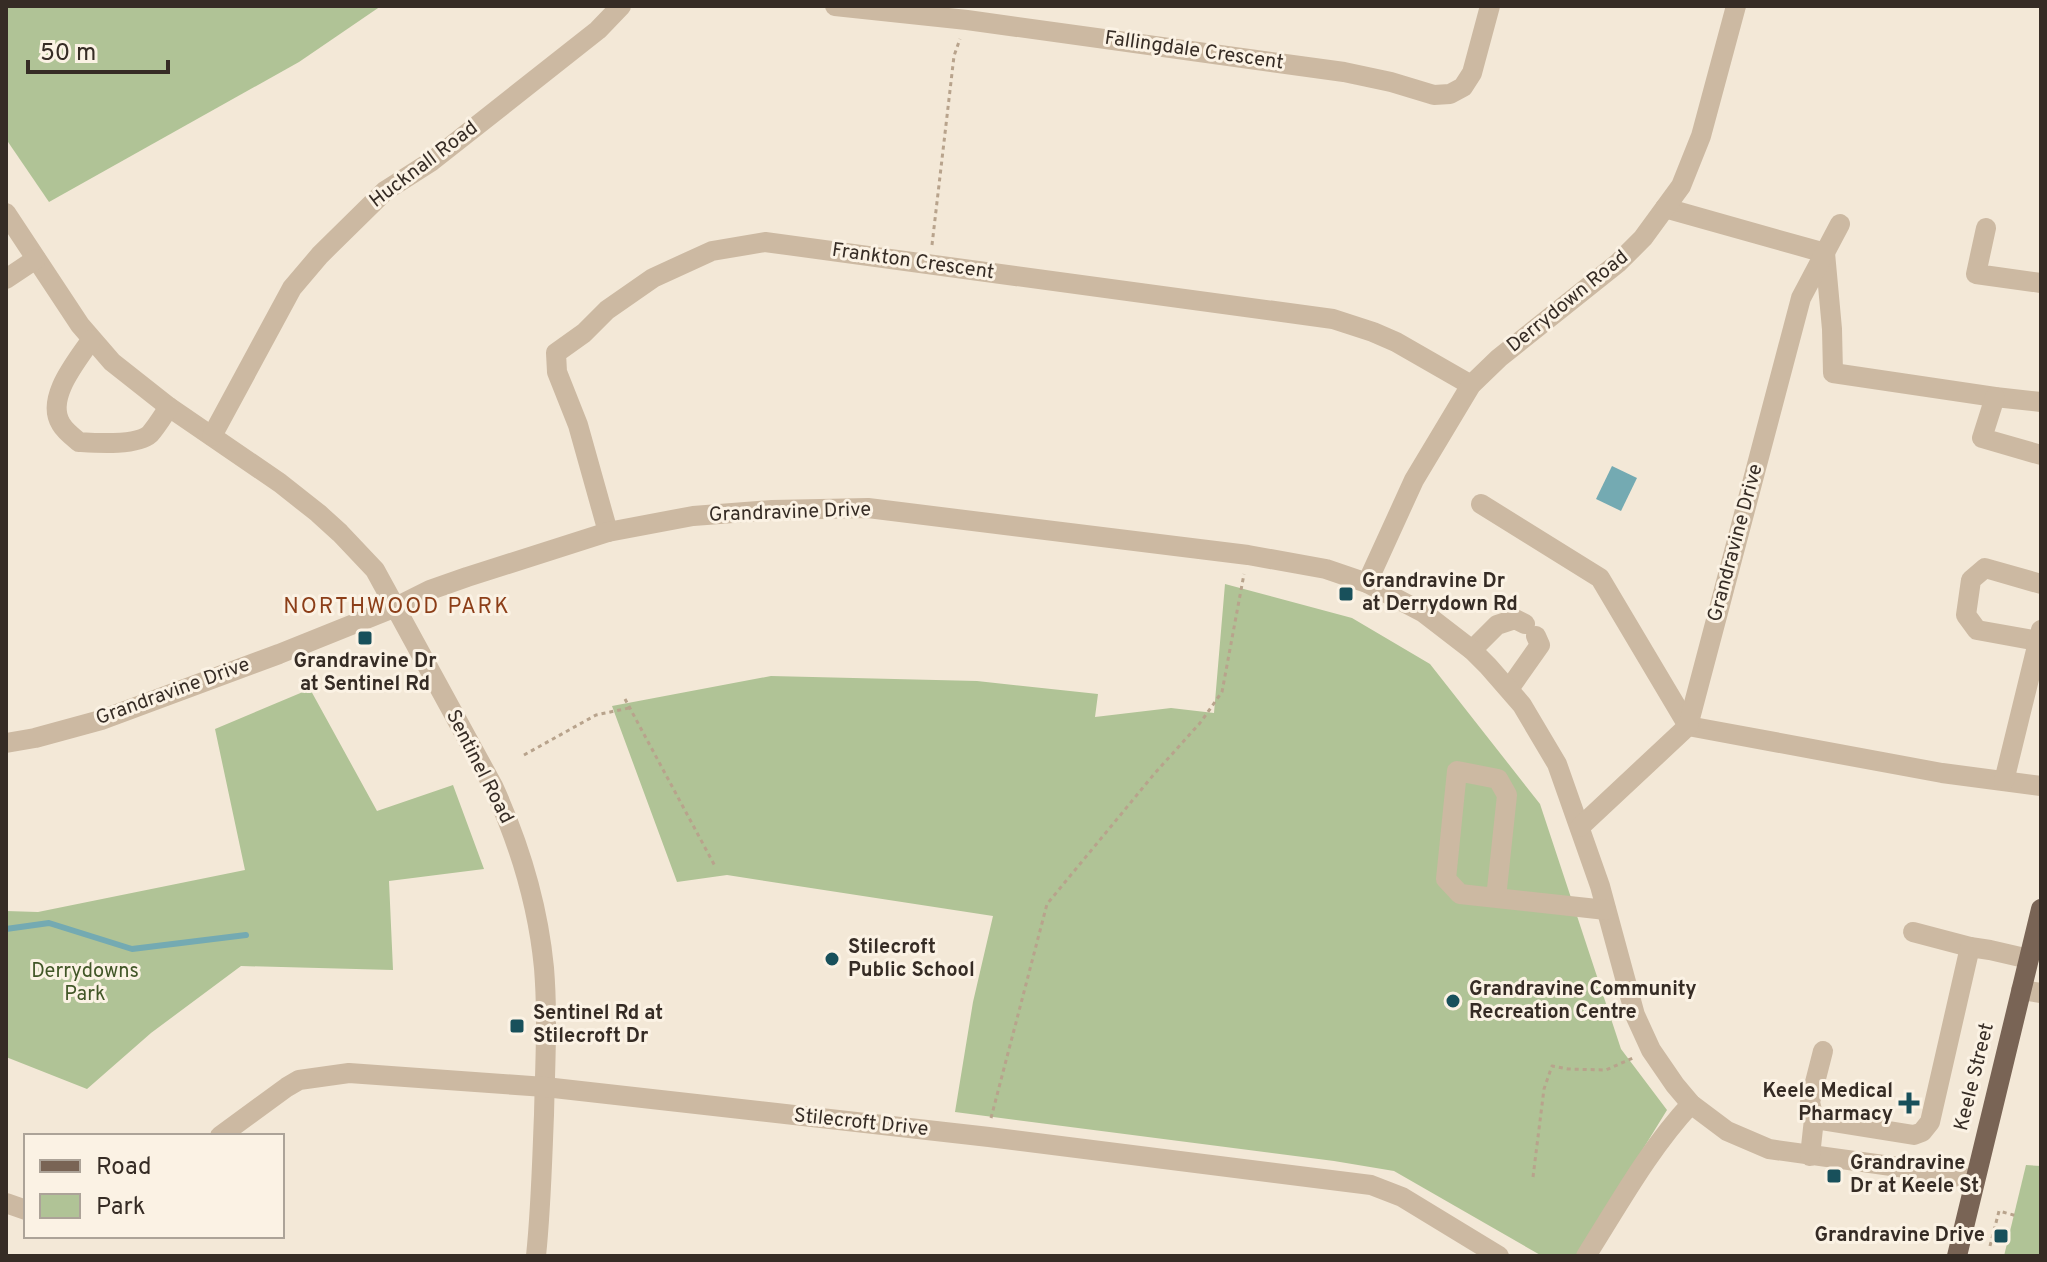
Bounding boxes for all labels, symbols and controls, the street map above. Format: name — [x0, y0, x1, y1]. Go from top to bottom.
scale bar — [28, 24, 168, 74]
street label: Fallingdale Crescent — [1103, 26, 1285, 76]
text: 50 m — [40, 39, 96, 69]
street label: Hucknall Road — [365, 116, 483, 214]
street label: Frankton Crescent — [830, 238, 996, 286]
street label: Derrydown Road — [1502, 245, 1634, 359]
street label: Grandravine Drive — [1702, 461, 1770, 625]
street label: Grandravine Drive — [708, 497, 872, 529]
place label: Grandravine Dr at Derrydown Rd — [1362, 569, 1518, 618]
marker: Grandravine Dr at Derrydown Rd — [1337, 585, 1355, 603]
district label: NORTHWOOD PARK — [283, 594, 511, 621]
marker: Grandravine Dr at Sentinel Rd — [356, 629, 374, 647]
place label: Grandravine Dr at Sentinel Rd — [293, 649, 437, 698]
street label: Grandravine Drive — [92, 652, 254, 732]
street label: Sentinel Road — [439, 706, 519, 828]
place label: Stilecroft Public School — [848, 935, 975, 984]
marker: Stilecroft Public School — [823, 950, 841, 968]
park label: Derrydowns Park — [31, 959, 139, 1008]
place label: Grandravine Community Recreation Centre — [1469, 977, 1697, 1026]
marker: Grandravine Community Recreation Centre — [1444, 992, 1462, 1010]
place label: Sentinel Rd at Stilecroft Dr — [533, 1001, 663, 1050]
marker: Sentinel Rd at Stilecroft Dr — [508, 1017, 526, 1035]
street label: Keele Street — [1949, 1020, 2001, 1134]
place label: Keele Medical Pharmacy — [1762, 1079, 1893, 1128]
marker: Keele Medical Pharmacy — [1900, 1094, 1918, 1112]
street label: Stilecroft Drive — [792, 1103, 930, 1143]
legend — [24, 1134, 284, 1238]
place label: Grandravine Dr at Keele St — [1850, 1151, 1979, 1200]
text: Road — [96, 1153, 152, 1183]
marker: Grandravine Dr at Keele St — [1825, 1167, 1843, 1185]
text: Park — [96, 1193, 146, 1223]
place label: Grandravine Drive — [1814, 1223, 1985, 1249]
marker: Grandravine Drive — [1992, 1227, 2010, 1245]

